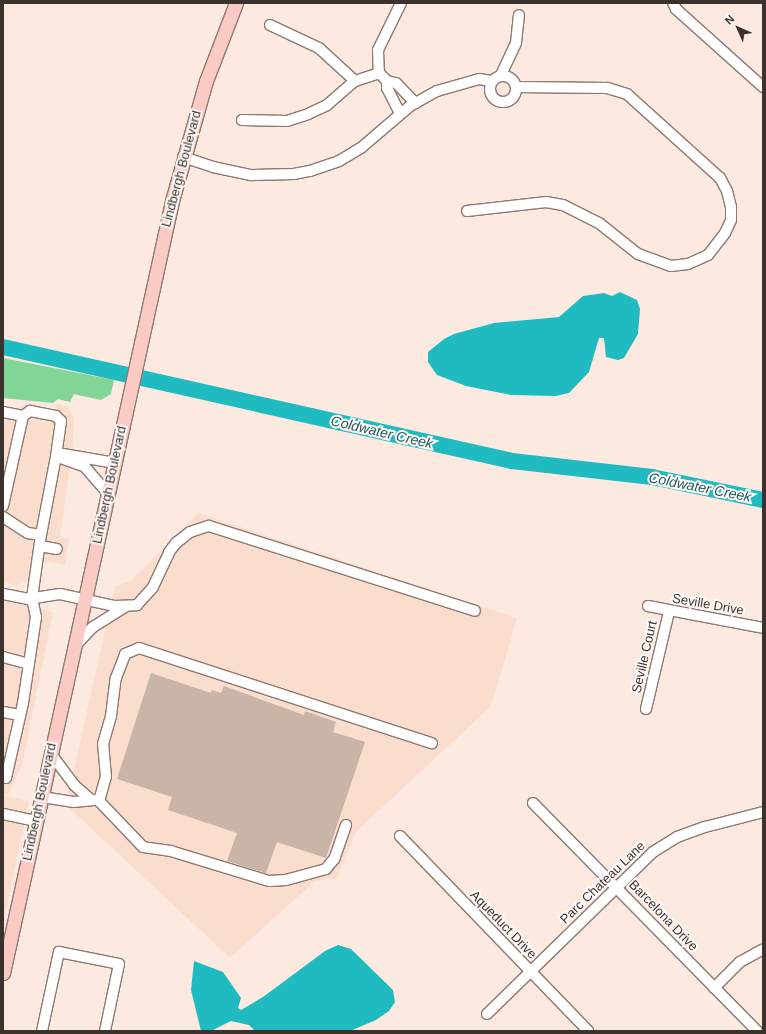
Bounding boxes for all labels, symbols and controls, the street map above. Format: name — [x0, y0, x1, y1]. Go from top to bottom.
north arrow — [718, 8, 758, 48]
text: N — [722, 12, 737, 27]
street label: Lindbergh Boulevard — [159, 109, 205, 229]
water label: Coldwater Creek — [329, 412, 435, 452]
street label: Lindbergh Boulevard — [90, 425, 130, 545]
water label: Coldwater Creek — [647, 469, 753, 505]
street label: Seville Drive — [671, 591, 745, 619]
street label: Seville Court — [629, 619, 661, 695]
street label: Lindbergh Boulevard — [20, 742, 60, 862]
street label: Parc Chateau Lane — [557, 838, 649, 928]
street label: Barcelona Drive — [625, 877, 701, 955]
street label: Aqueduct Drive — [467, 888, 539, 962]

